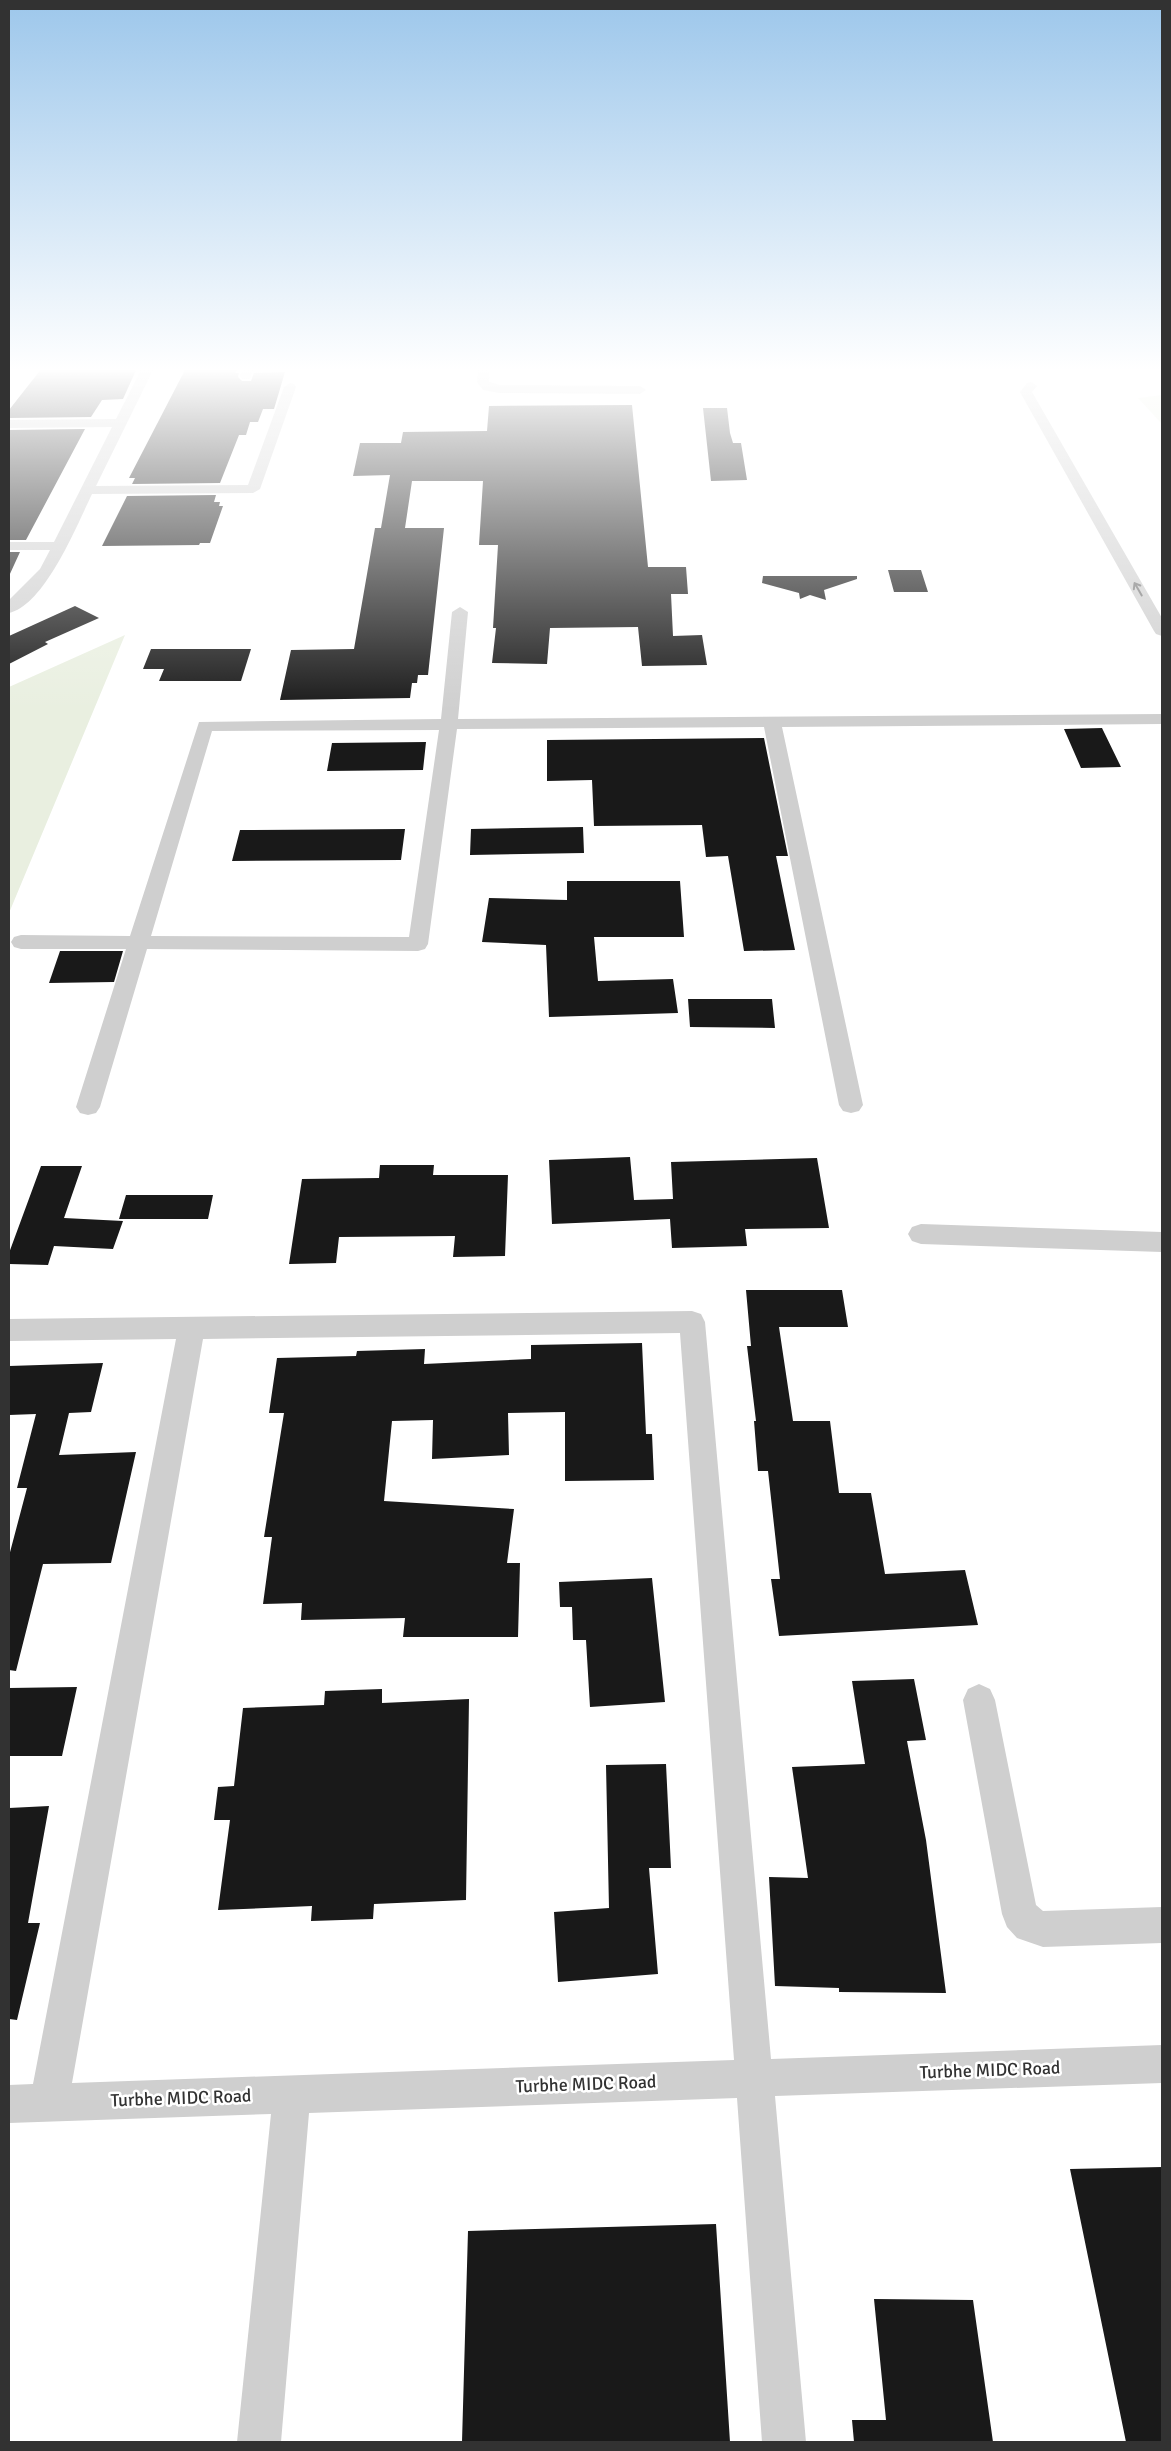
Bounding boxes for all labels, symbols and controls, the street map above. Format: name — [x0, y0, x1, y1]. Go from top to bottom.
one-way arrow — [1133, 582, 1142, 597]
street label: Turbhe MIDC Road — [919, 2057, 1061, 2083]
street label: Turbhe MIDC Road — [515, 2071, 657, 2097]
street label: Turbhe MIDC Road — [110, 2085, 252, 2111]

